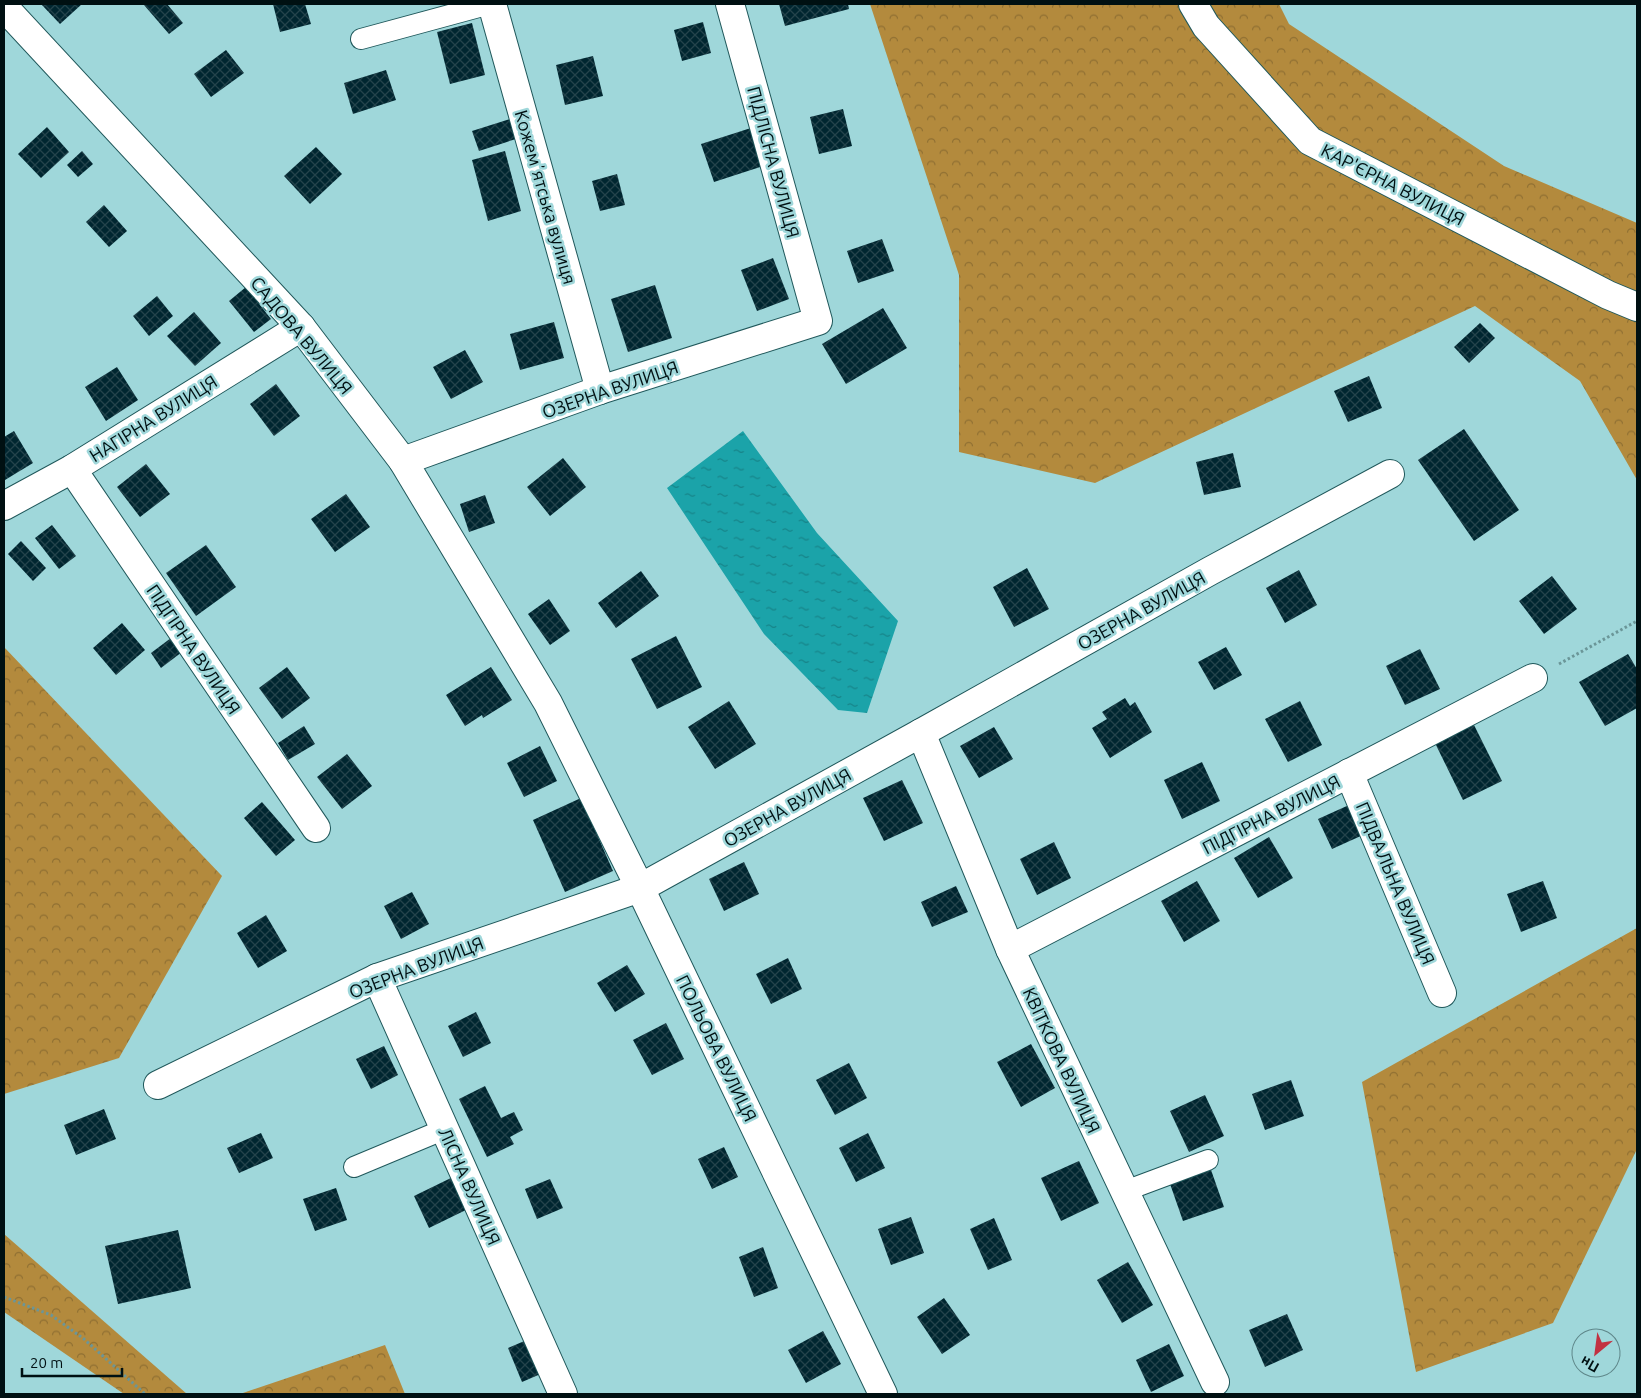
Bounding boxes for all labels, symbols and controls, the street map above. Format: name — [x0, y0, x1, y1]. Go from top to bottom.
street label: ПІДЛІСНА ВУЛИЦЯ — [744, 84, 804, 240]
street label: Кожемʼятська вулиця — [512, 108, 580, 286]
street label: КАР'ЄРНА ВУЛИЦЯ — [1318, 139, 1468, 229]
street label: САДОВА ВУЛИЦЯ — [247, 272, 357, 398]
street label: ОЗЕРНА ВУЛИЦЯ — [539, 356, 681, 422]
street label: НАГІРНА ВУЛИЦЯ — [86, 371, 220, 465]
street label: ОЗЕРНА ВУЛИЦЯ — [1074, 567, 1208, 653]
street label: ПІДГІРНА ВУЛИЦЯ — [143, 580, 245, 718]
street label: ОЗЕРНА ВУЛИЦЯ — [720, 764, 854, 850]
street label: ПІДГІРНА ВУЛИЦЯ — [1199, 771, 1343, 857]
street label: ПІДВАЛЬНА ВУЛИЦЯ — [1353, 799, 1439, 967]
street label: ОЗЕРНА ВУЛИЦЯ — [346, 932, 486, 1002]
street label: ПОЛЬОВА ВУЛИЦЯ — [673, 972, 761, 1124]
street label: КВІТКОВА ВУЛИЦЯ — [1019, 984, 1105, 1136]
street label: ЛІСНА ВУЛИЦЯ — [435, 1124, 505, 1248]
north arrow — [1571, 1328, 1621, 1378]
scale bar — [22, 1346, 122, 1378]
text: Пн — [1578, 1353, 1602, 1376]
text: 20 m — [30, 1354, 63, 1371]

